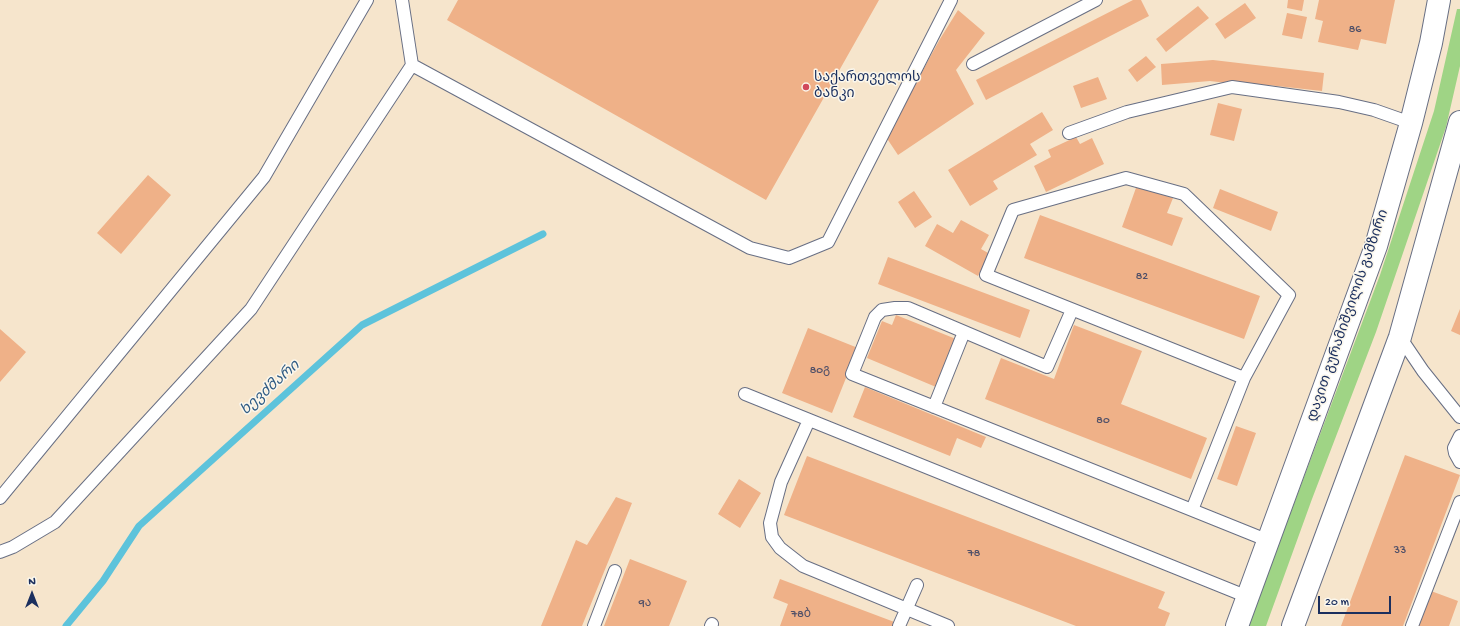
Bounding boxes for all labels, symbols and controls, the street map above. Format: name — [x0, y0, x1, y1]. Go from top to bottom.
house number: 86 — [1349, 23, 1361, 37]
place label: საქართველოს ბანკი — [814, 71, 921, 104]
marker: საქართველოს ბანკი — [801, 82, 811, 92]
street label: დავით გურამიშვილის გამზირი — [1305, 208, 1393, 424]
house number: 82 — [1136, 270, 1148, 284]
water label: ხევძმარი — [238, 358, 304, 420]
house number: 80გ — [810, 364, 830, 378]
house number: 80 — [1096, 414, 1110, 428]
house number: 33 — [1394, 544, 1406, 558]
house number: 78 — [968, 547, 980, 561]
north arrow — [12, 574, 52, 614]
text: N — [28, 576, 36, 588]
scale bar — [1320, 588, 1393, 614]
text: 20 m — [1325, 596, 1349, 610]
house number: 9ა — [639, 597, 651, 611]
house number: 78ბ — [791, 608, 811, 622]

